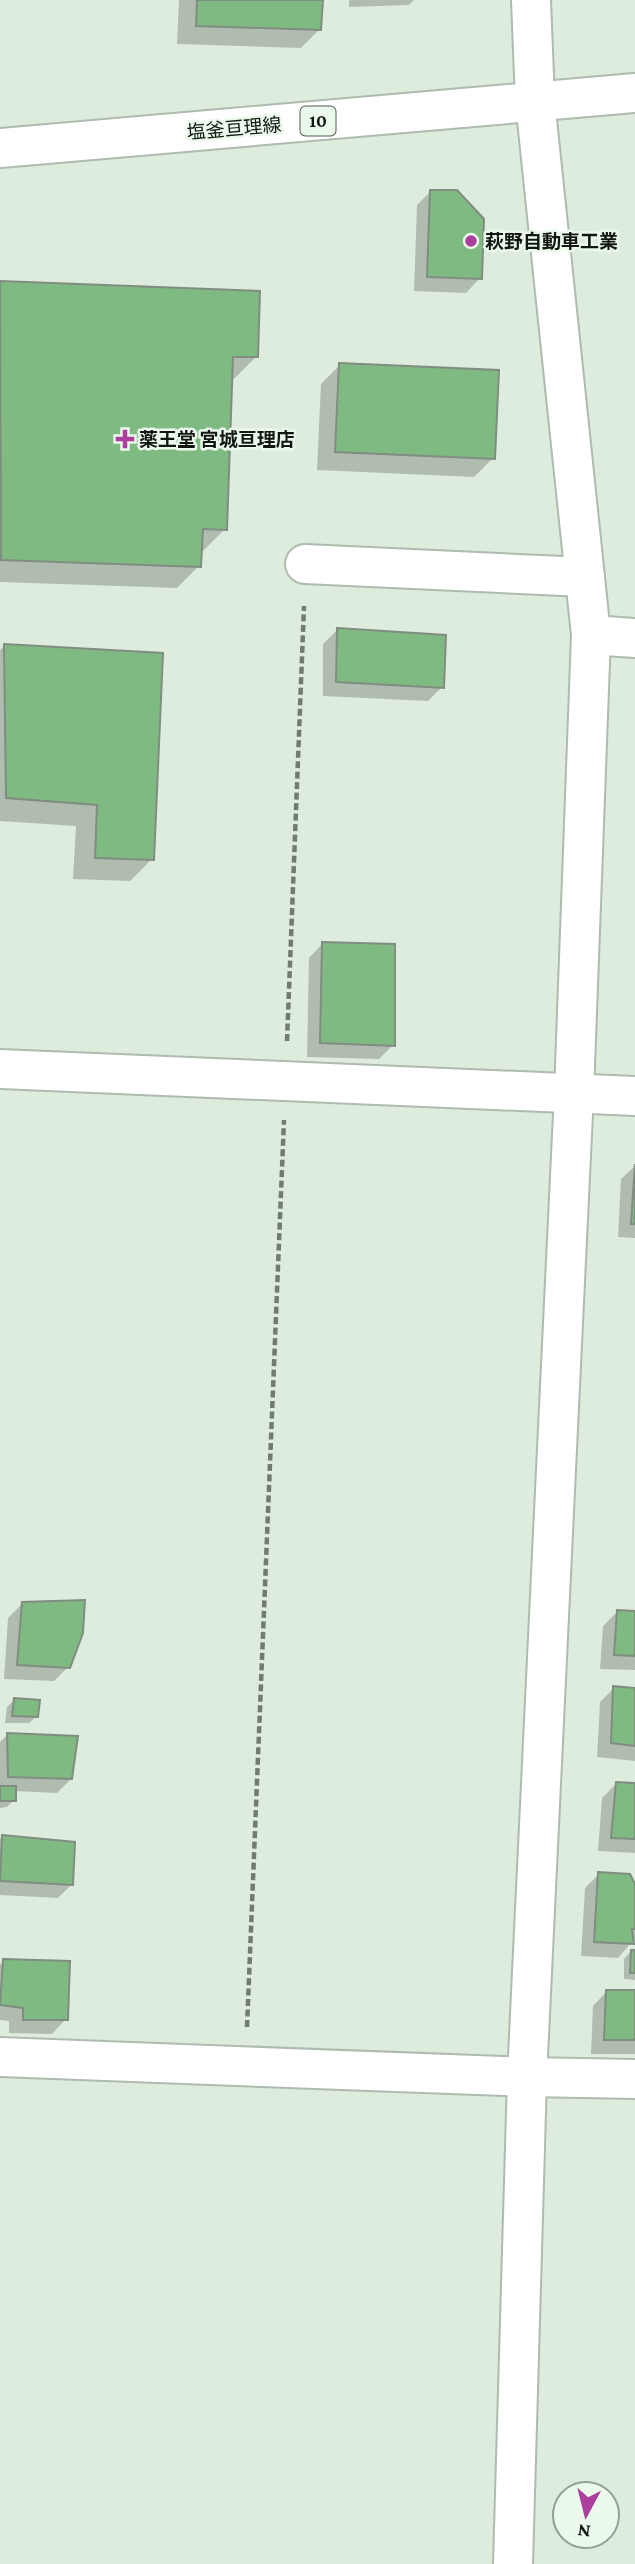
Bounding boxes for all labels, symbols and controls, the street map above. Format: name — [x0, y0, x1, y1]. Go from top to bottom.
road number: 10 — [300, 106, 336, 136]
street label: 塩釜亘理線 — [186, 114, 282, 143]
place label: 萩野自動車工業 — [485, 231, 618, 252]
marker: 萩野自動車工業 — [463, 233, 479, 249]
place label: 薬王堂 宮城亘理店 — [139, 429, 295, 450]
marker: 薬王堂 宮城亘理店 — [117, 431, 133, 447]
north arrow — [551, 2480, 621, 2550]
text: N — [576, 2520, 592, 2543]

